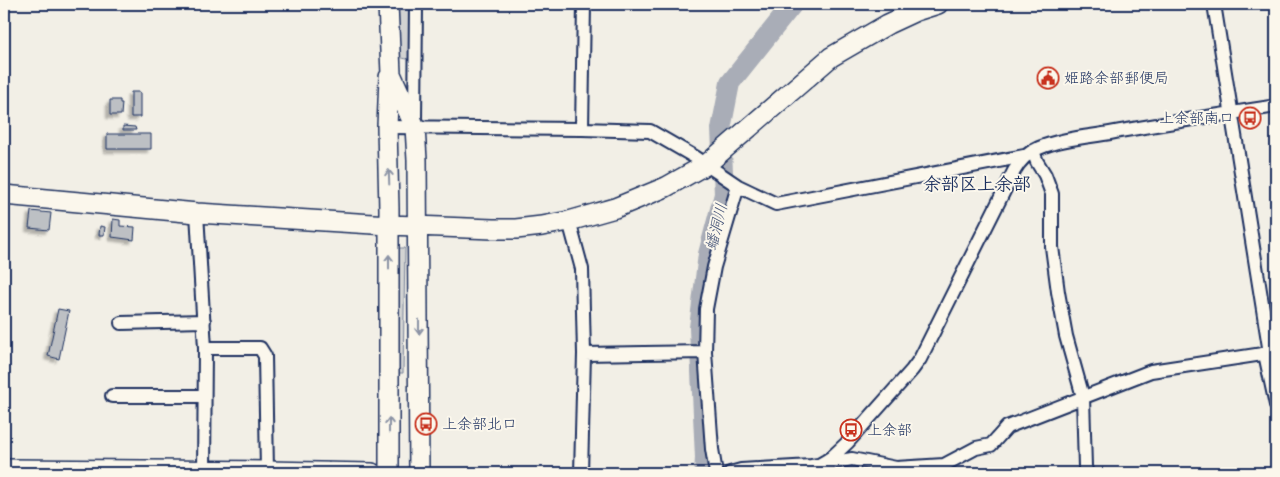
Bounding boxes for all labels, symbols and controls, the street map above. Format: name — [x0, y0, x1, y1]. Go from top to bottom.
place label: 姫路余部郵便局 — [1064, 65, 1169, 91]
public building icon: 姫路余部郵便局 — [1036, 66, 1060, 90]
place label: 上余部南口 — [1159, 105, 1234, 131]
bus stop icon: 上余部南口 — [1238, 106, 1262, 130]
district label: 余部区上余部 — [923, 168, 1031, 200]
one-way arrow — [384, 169, 393, 185]
water label: 蟠洞川 — [696, 200, 736, 254]
one-way arrow — [384, 254, 394, 270]
one-way arrow — [414, 318, 424, 335]
place label: 上余部北口 — [442, 411, 517, 437]
bus stop icon: 上余部北口 — [414, 412, 438, 436]
one-way arrow — [384, 417, 394, 433]
place label: 上余部 — [867, 417, 912, 443]
bus stop icon: 上余部 — [839, 418, 863, 442]

